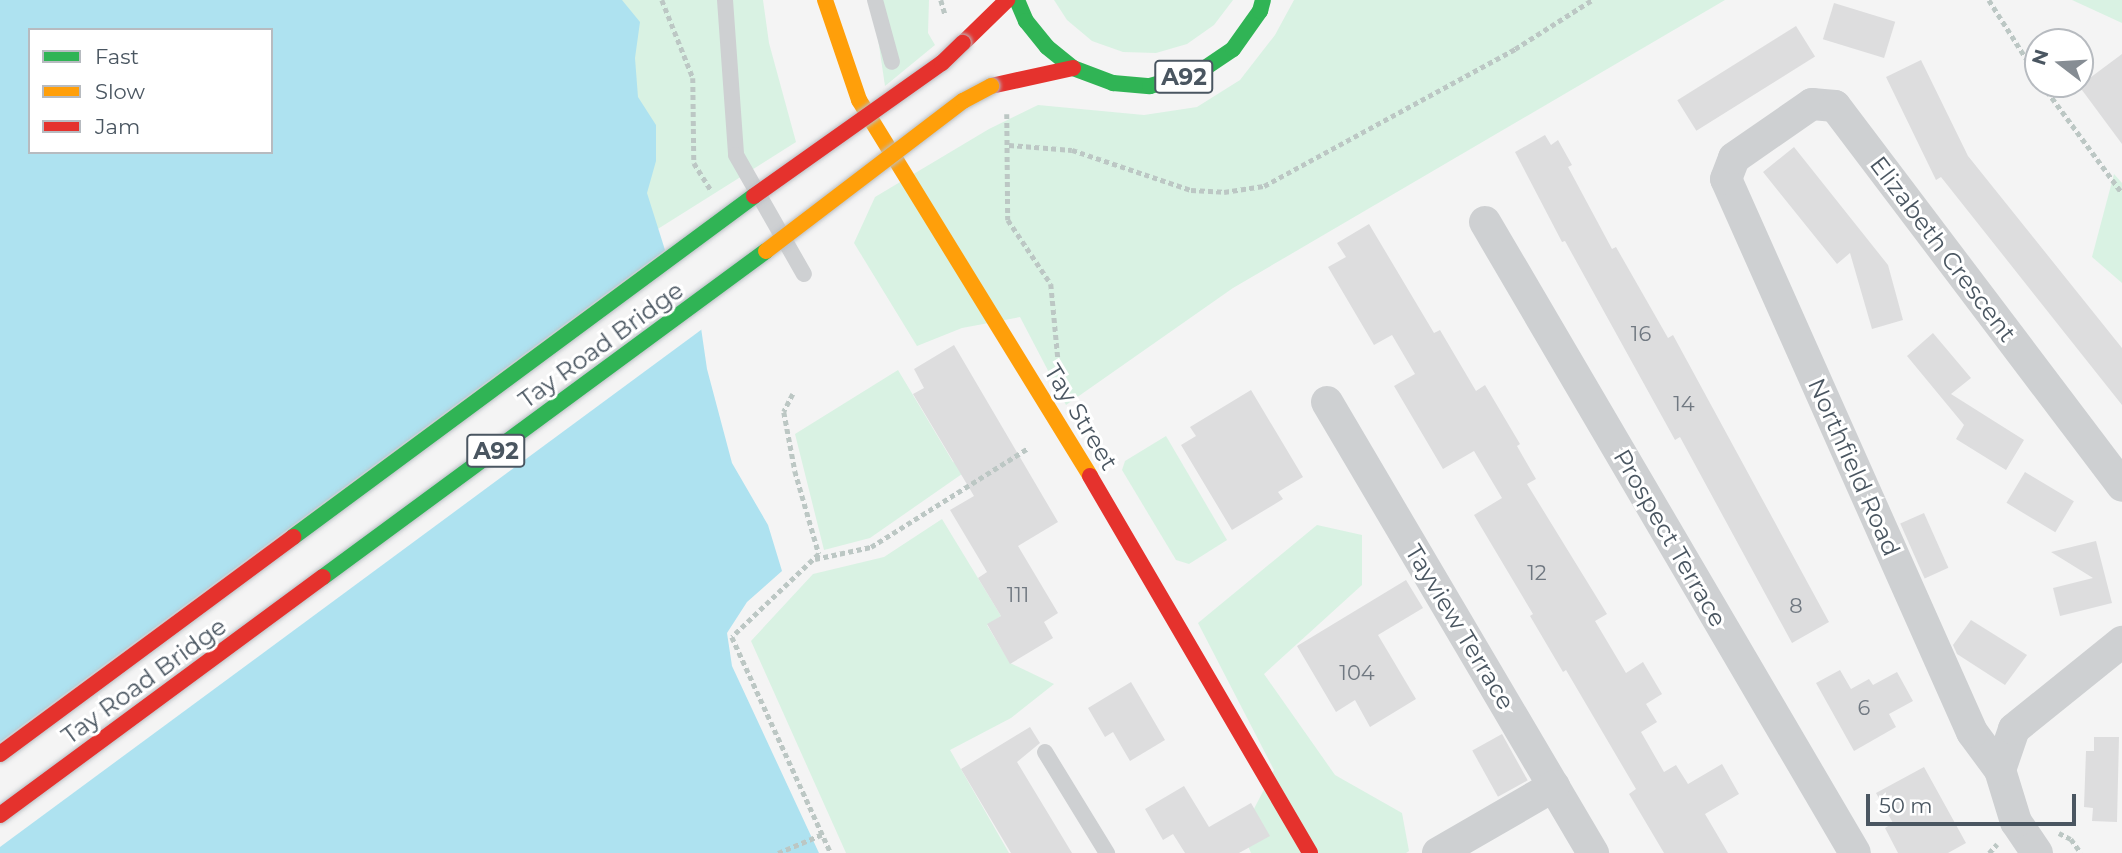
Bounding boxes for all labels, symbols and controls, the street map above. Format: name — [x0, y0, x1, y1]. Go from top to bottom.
legend — [28, 28, 273, 154]
north arrow — [2024, 28, 2094, 98]
text: Fast — [95, 44, 139, 69]
text: N — [2027, 47, 2054, 68]
road number: A92 — [1154, 58, 1214, 96]
text: Slow — [95, 79, 145, 104]
text: Jam — [95, 114, 140, 139]
street label: Elizabeth Crescent — [1864, 151, 2022, 347]
street label: Tay Road Bridge — [513, 276, 689, 414]
house number: 16 — [1631, 321, 1651, 347]
street label: Tay Street — [1038, 359, 1124, 475]
street label: Northfield Road — [1802, 374, 1906, 560]
house number: 14 — [1673, 391, 1695, 417]
road number: A92 — [466, 432, 526, 471]
street label: Prospect Terrace — [1607, 444, 1733, 632]
street label: Tayview Terrace — [1399, 539, 1521, 715]
house number: 12 — [1527, 560, 1547, 586]
house number: 111 — [1007, 582, 1029, 608]
house number: 8 — [1789, 593, 1803, 619]
street label: Tay Road Bridge — [56, 612, 232, 750]
house number: 104 — [1339, 660, 1375, 686]
house number: 6 — [1858, 695, 1870, 721]
scale bar — [1870, 780, 2080, 824]
text: 50 m — [1879, 793, 1933, 818]

